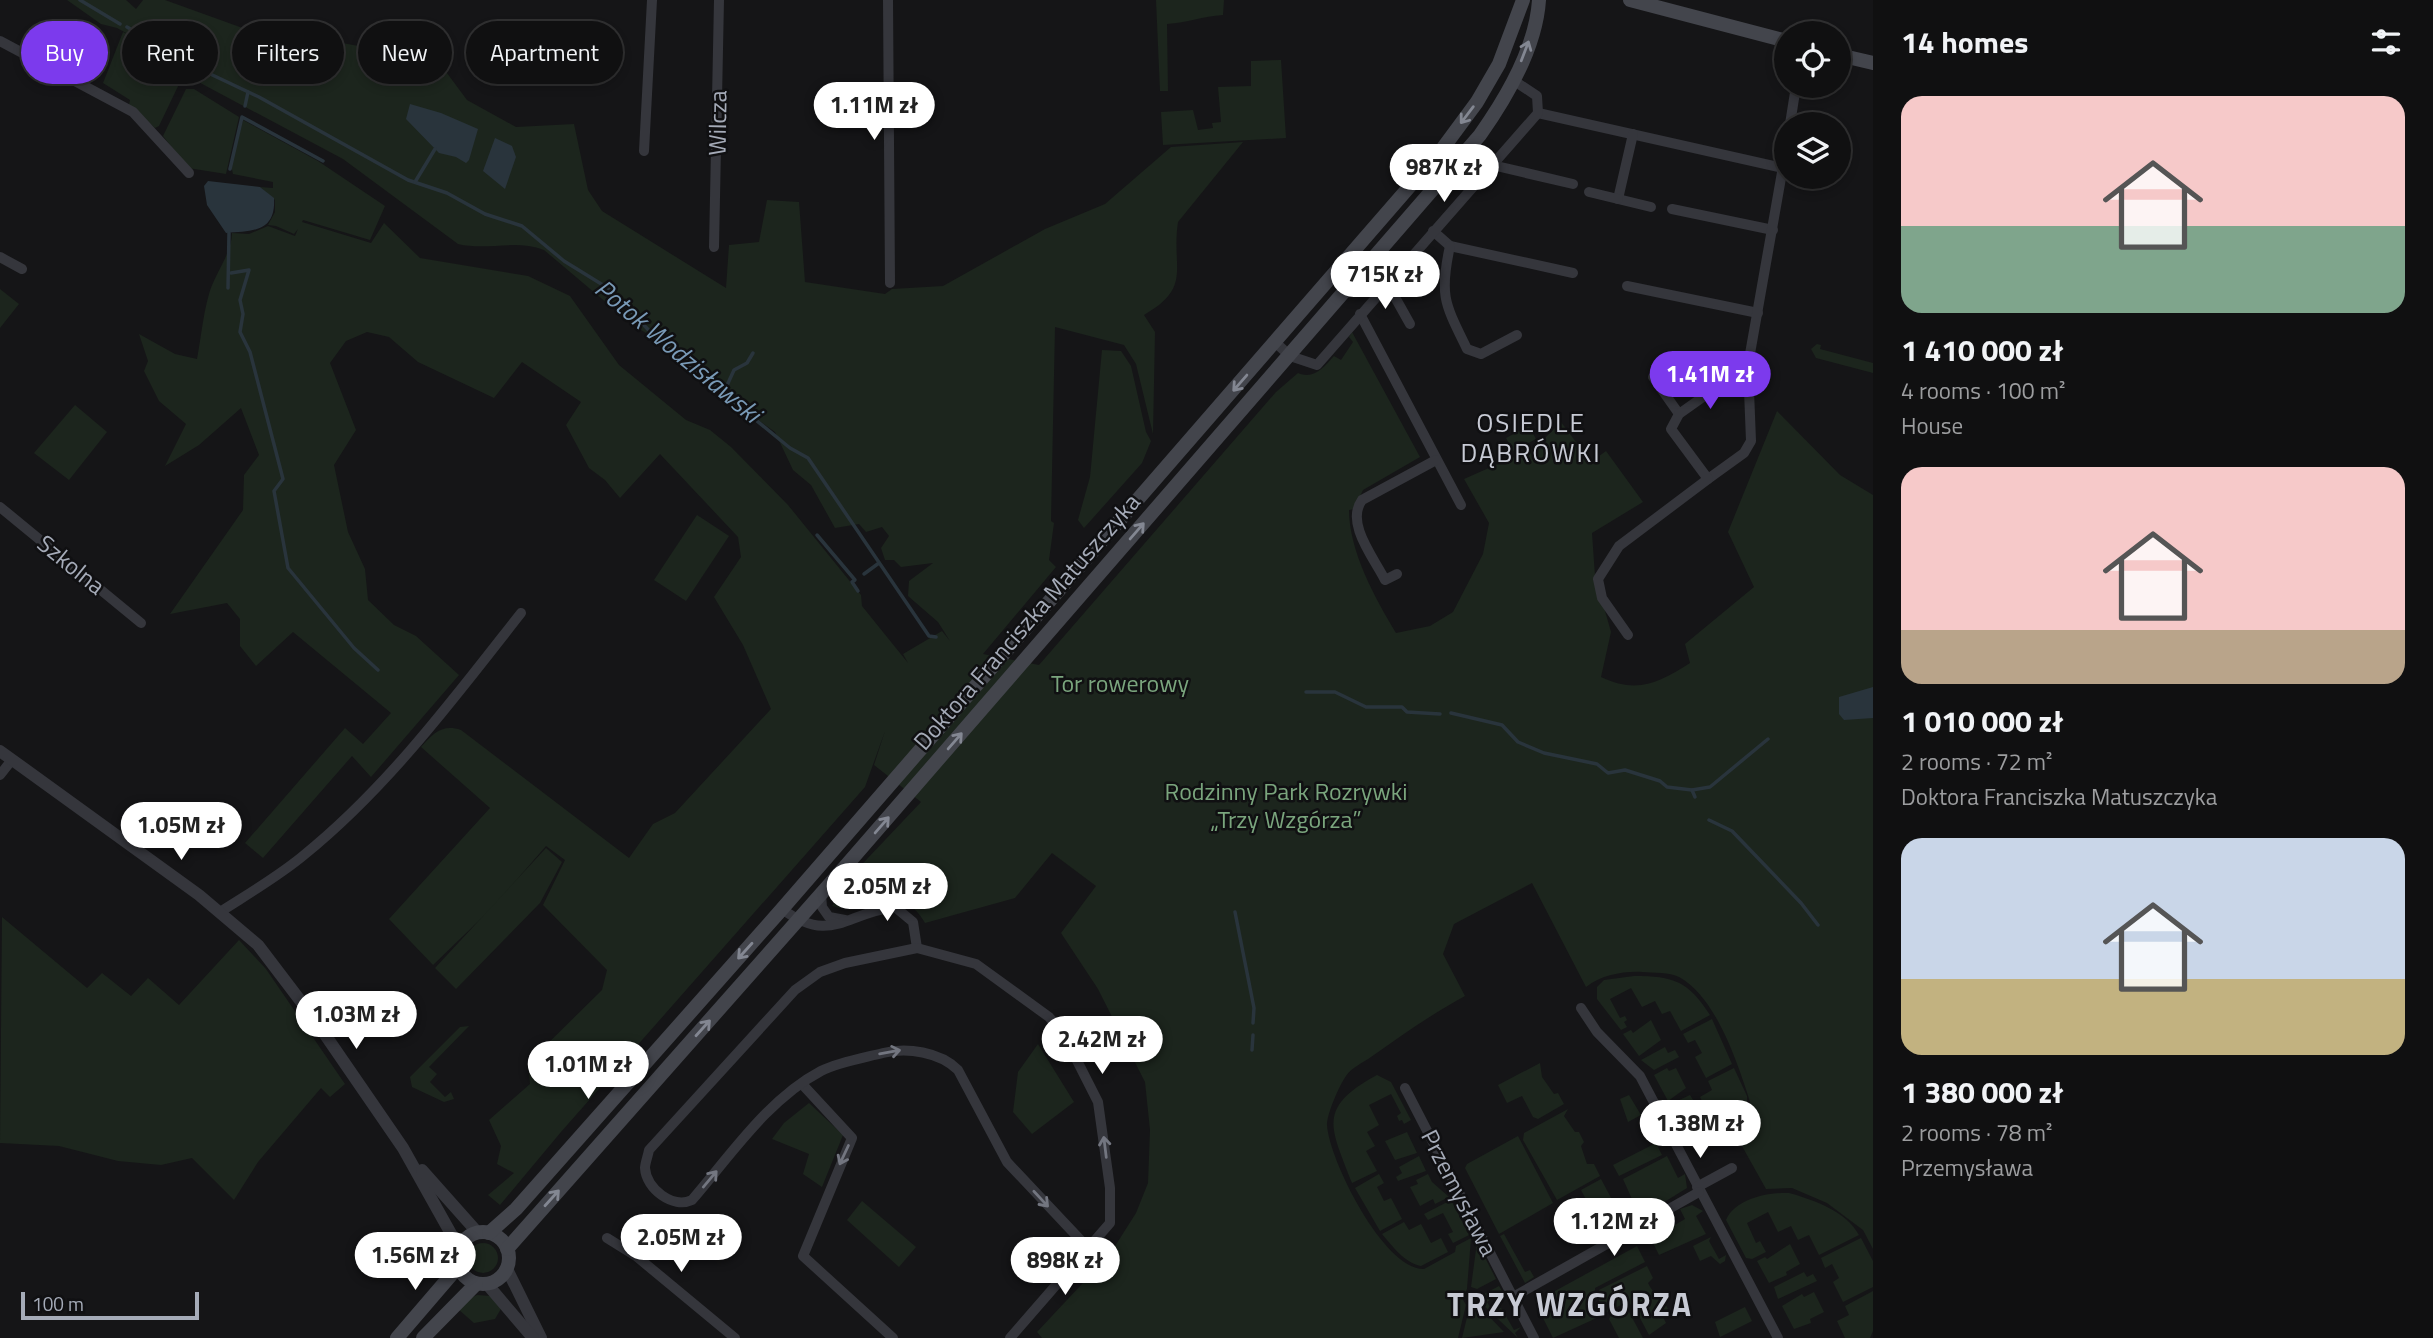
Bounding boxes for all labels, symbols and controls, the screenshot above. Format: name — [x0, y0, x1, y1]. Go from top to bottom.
text: 14 homes — [1901, 19, 2028, 65]
chip: Buy — [21, 21, 108, 84]
chip: Rent — [122, 21, 218, 84]
chip: Filters — [232, 21, 344, 84]
chip: New — [358, 21, 452, 84]
chip: Apartment — [466, 21, 623, 84]
map controls — [1774, 21, 1851, 189]
button: locate — [1774, 21, 1851, 98]
icon: filters — [2367, 23, 2405, 61]
one-way arrow — [1519, 40, 1532, 62]
pin: 1.11M zł — [802, 82, 946, 142]
text: 1.11M zł — [830, 87, 918, 122]
street label: Wilcza — [698, 90, 736, 156]
one-way arrow — [1460, 105, 1475, 124]
button: layers — [1774, 112, 1851, 189]
icon: home — [2090, 142, 2216, 268]
pin: 987K zł — [1379, 144, 1509, 204]
text: 987K zł — [1406, 149, 1482, 184]
pin: 715K zł — [1320, 252, 1450, 311]
text: 715K zł — [1347, 256, 1423, 291]
water label: Potok Wodzisławski — [587, 269, 772, 434]
text: 1 410 000 zł — [1901, 327, 2063, 373]
pin: 1.41M zł — [1638, 352, 1782, 411]
text: 1.41M zł — [1666, 356, 1754, 391]
text: 4 rooms · 100 m² — [1901, 373, 2065, 408]
one-way arrow — [1232, 374, 1248, 392]
district label: OSIEDLE DĄBRÓWKI — [1460, 403, 1602, 472]
text: House — [1901, 408, 1963, 443]
street label: Doktora Franciszka Matuszczyka — [904, 485, 1148, 758]
icon: home — [2090, 513, 2216, 639]
one-way arrow — [1129, 522, 1145, 540]
street label: Szkolna — [30, 526, 113, 603]
park label: Tor rowerowy — [1051, 665, 1189, 701]
text: 1 010 000 zł — [1901, 698, 2063, 744]
one-way arrow — [947, 732, 963, 750]
text: 2 rooms · 72 m² — [1901, 744, 2052, 779]
park label: Rodzinny Park Rozrywki „Trzy Wzgórza” — [1165, 773, 1407, 837]
text: Doktora Franciszka Matuszczyka — [1901, 779, 2217, 814]
pin: 1.05M zł — [109, 802, 253, 862]
text: 1.05M zł — [137, 807, 225, 842]
one-way arrow — [874, 816, 890, 834]
pin: 2.05M zł — [815, 864, 959, 923]
text: 2.05M zł — [843, 868, 931, 903]
icon: home — [2090, 884, 2216, 1010]
one-way arrow — [737, 942, 753, 960]
pin: 1.03M zł — [284, 992, 428, 1051]
text: 1.03M zł — [312, 996, 400, 1031]
pin: 2.42M zł — [1030, 1016, 1174, 1076]
one-way arrow — [695, 1019, 711, 1037]
text: 2.42M zł — [1058, 1021, 1146, 1056]
pin: 1.01M zł — [516, 1042, 660, 1101]
one-way arrow — [878, 1045, 901, 1058]
text: 1.01M zł — [544, 1046, 632, 1081]
text: 1 380 000 zł — [1901, 1069, 2063, 1115]
pin: 1.38M zł — [1628, 1100, 1772, 1160]
text: 1.38M zł — [1656, 1105, 1744, 1140]
text: 2 rooms · 78 m² — [1901, 1115, 2052, 1150]
street label: Przemysława — [1413, 1123, 1507, 1262]
one-way arrow — [1099, 1136, 1112, 1159]
one-way arrow — [837, 1144, 850, 1165]
text: Przemysława — [1901, 1150, 2033, 1185]
one-way arrow — [702, 1170, 718, 1188]
one-way arrow — [544, 1189, 560, 1207]
one-way arrow — [1033, 1190, 1050, 1207]
pin: 1.12M zł — [1542, 1198, 1686, 1258]
text: 1.12M zł — [1570, 1203, 1658, 1238]
pin: 2.05M zł — [609, 1214, 753, 1274]
text: 2.05M zł — [637, 1219, 725, 1254]
pin: 1.56M zł — [343, 1232, 487, 1292]
text: 1.56M zł — [371, 1237, 459, 1272]
pin: 898K zł — [1000, 1238, 1130, 1297]
text: 898K zł — [1027, 1242, 1103, 1277]
district label: TRZY WZGÓRZA — [1447, 1280, 1693, 1328]
scale bar — [21, 1289, 200, 1321]
text: 100 m — [32, 1289, 84, 1318]

